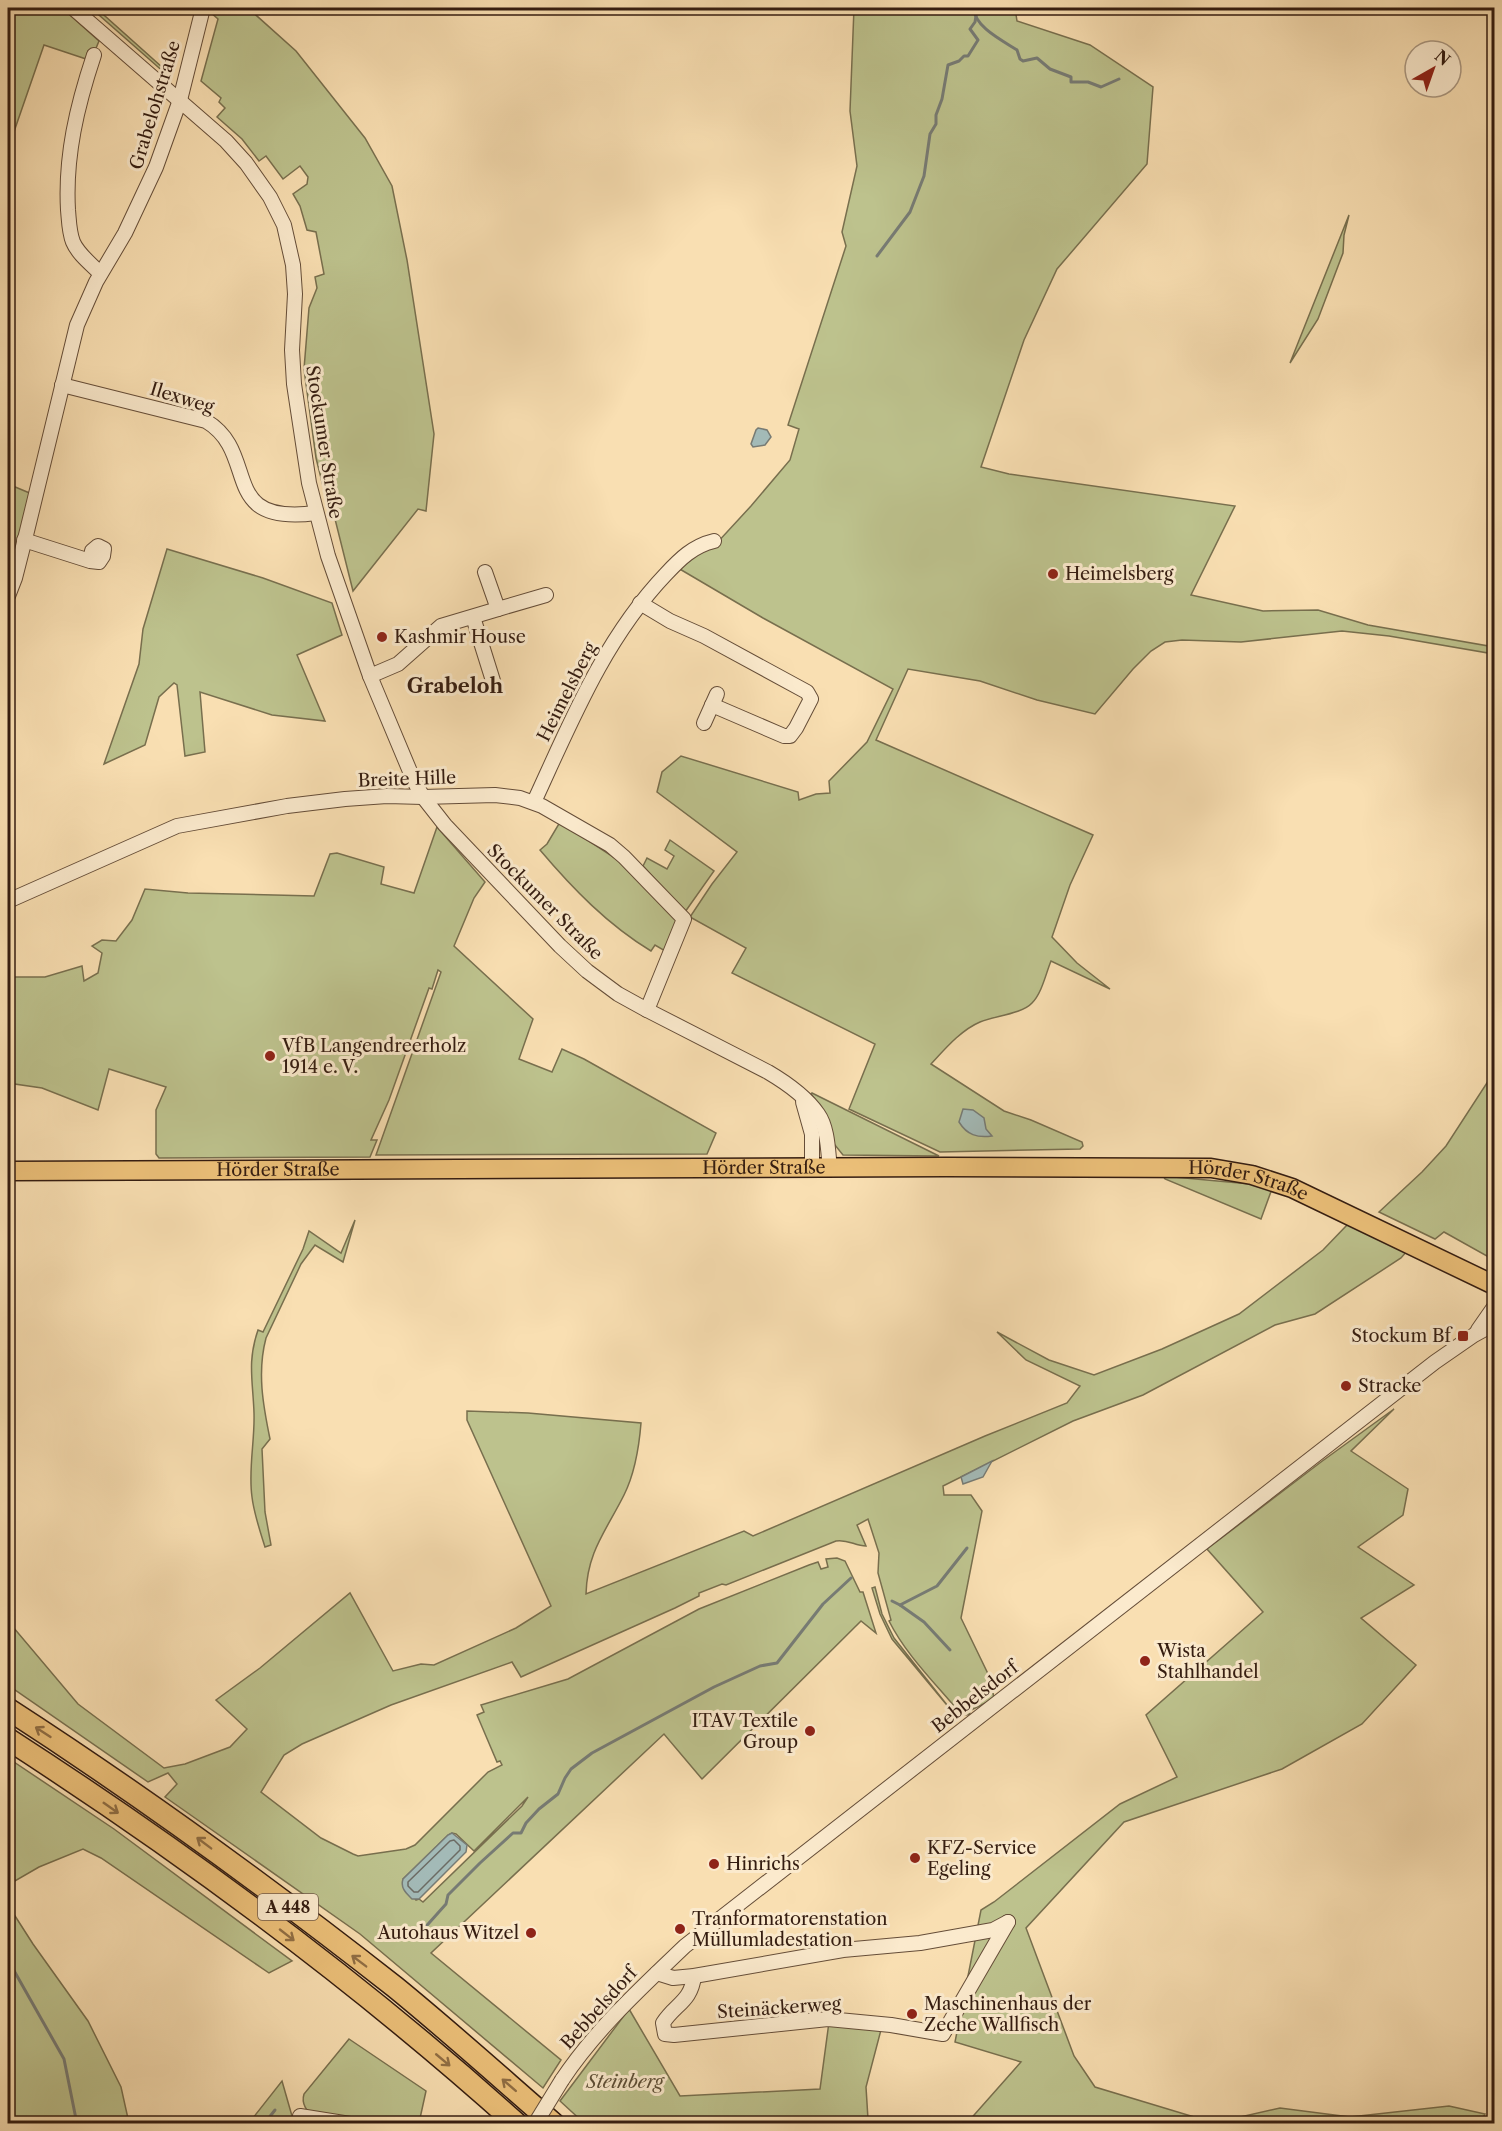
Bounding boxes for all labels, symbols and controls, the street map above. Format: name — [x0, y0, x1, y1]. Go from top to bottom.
street label: Grabelohstraße — [125, 38, 185, 172]
north arrow — [1403, 39, 1463, 99]
text: N — [1431, 45, 1454, 70]
street label: Stockumer Straße — [301, 364, 347, 520]
street label: Ilexweg — [147, 378, 217, 418]
place label: Heimelsberg — [1065, 563, 1174, 585]
marker: Heimelsberg — [1046, 567, 1060, 581]
place label: Kashmir House — [394, 626, 526, 648]
marker: Kashmir House — [375, 630, 389, 644]
street label: Heimelsberg — [533, 638, 602, 745]
district label: Grabeloh — [407, 674, 504, 698]
street label: Breite Hille — [357, 766, 457, 792]
street label: Stockumer Straße — [483, 840, 607, 964]
place label: VfB Langendreerholz 1914 e. V. — [281, 1035, 466, 1078]
marker: VfB Langendreerholz 1914 e. V. — [263, 1049, 277, 1063]
street label: Hörder Straße — [702, 1157, 826, 1179]
street label: Hörder Straße — [1188, 1157, 1312, 1205]
street label: Hörder Straße — [216, 1159, 340, 1181]
place label: Stockum Bf — [1351, 1325, 1454, 1347]
marker: Stockum Bf — [1456, 1329, 1470, 1343]
place label: Stracke — [1358, 1375, 1421, 1397]
marker: Stracke — [1339, 1379, 1353, 1393]
place label: Wista Stahlhandel — [1156, 1640, 1259, 1683]
marker: Wista Stahlhandel — [1138, 1654, 1152, 1668]
street label: Bebbelsdorf — [927, 1655, 1025, 1738]
place label: ITAV Textile Group — [692, 1710, 798, 1753]
marker: ITAV Textile Group — [803, 1724, 817, 1738]
one-way arrow — [35, 1726, 52, 1739]
one-way arrow — [103, 1802, 119, 1814]
one-way arrow — [196, 1837, 212, 1850]
place label: KFZ-Service Egeling — [927, 1837, 1036, 1880]
marker: KFZ-Service Egeling — [908, 1851, 922, 1865]
place label: Hinrichs — [726, 1853, 800, 1875]
marker: Hinrichs — [707, 1857, 721, 1871]
road number: A 448 — [258, 1894, 318, 1920]
place label: Tranformatorenstation Müllumladestation — [692, 1908, 888, 1951]
place label: Autohaus Witzel — [376, 1922, 519, 1944]
marker: Tranformatorenstation Müllumladestation — [673, 1922, 687, 1936]
marker: Autohaus Witzel — [524, 1926, 538, 1940]
one-way arrow — [278, 1928, 294, 1941]
one-way arrow — [352, 1954, 368, 1967]
street label: Bebbelsdorf — [556, 1960, 644, 2054]
street label: Steinäckerweg — [716, 1993, 842, 2023]
place label: Maschinenhaus der Zeche Wallfisch — [924, 1993, 1092, 2036]
marker: Maschinenhaus der Zeche Wallfisch — [905, 2007, 919, 2021]
one-way arrow — [435, 2053, 450, 2067]
park label: Steinberg — [586, 2071, 665, 2093]
one-way arrow — [501, 2079, 517, 2092]

